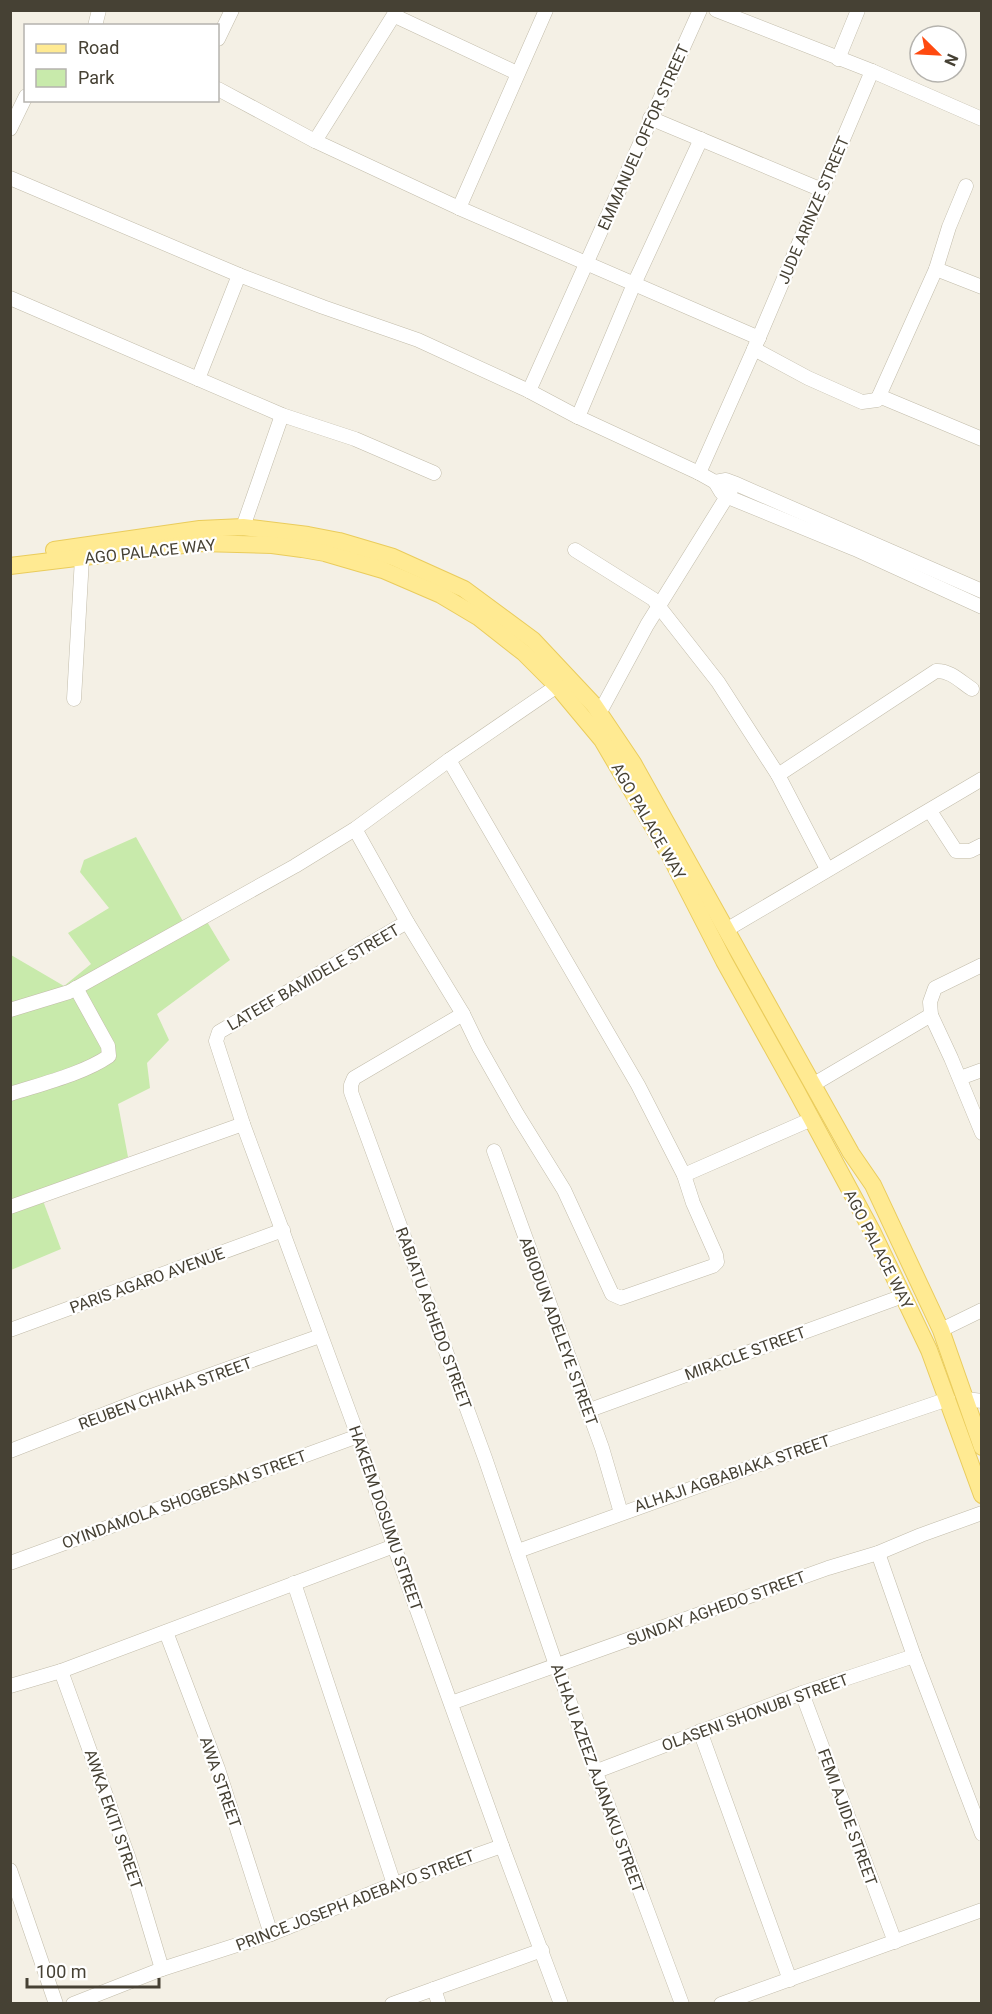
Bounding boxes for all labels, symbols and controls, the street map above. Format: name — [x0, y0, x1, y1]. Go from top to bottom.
legend — [24, 24, 219, 102]
north arrow — [908, 24, 968, 84]
text: Road — [78, 37, 119, 58]
street label: EMMANUEL OFFOR STREET — [594, 41, 693, 233]
text: N — [940, 51, 962, 69]
text: Park — [78, 67, 115, 88]
street label: JUDE ARINZE STREET — [774, 133, 853, 287]
street label: AGO PALACE WAY — [84, 535, 217, 568]
street label: AGO PALACE WAY — [607, 760, 690, 883]
street label: LATEEF BAMIDELE STREET — [224, 920, 403, 1035]
street label: AGO PALACE WAY — [840, 1186, 917, 1312]
street label: RABIATU AGHEDO STREET — [392, 1225, 475, 1412]
street label: ABIODUN ADELEYE STREET — [516, 1234, 602, 1428]
street label: PARIS AGARO AVENUE — [67, 1244, 227, 1317]
street label: MIRACLE STREET — [682, 1323, 809, 1384]
street label: REUBEN CHIAHA STREET — [76, 1353, 255, 1434]
street label: HAKEEM DOSUMU STREET — [345, 1423, 426, 1614]
street label: ALHAJI AGBABIAKA STREET — [632, 1431, 833, 1516]
street label: OYINDAMOLA SHOGBESAN STREET — [59, 1446, 310, 1553]
street label: SUNDAY AGHEDO STREET — [624, 1567, 809, 1650]
street label: ALHAJI AZEEZ AJANAKU STREET — [547, 1661, 648, 1896]
street label: OLASENI SHONUBI STREET — [659, 1670, 852, 1755]
street label: AWA STREET — [196, 1734, 245, 1831]
street label: FEMI AJIDE STREET — [814, 1746, 881, 1889]
street label: AWKA EKITI STREET — [81, 1747, 146, 1892]
street label: PRINCE JOSEPH ADEBAYO STREET — [233, 1846, 478, 1955]
scale bar — [27, 1951, 159, 1989]
text: 100 m — [36, 1961, 87, 1982]

